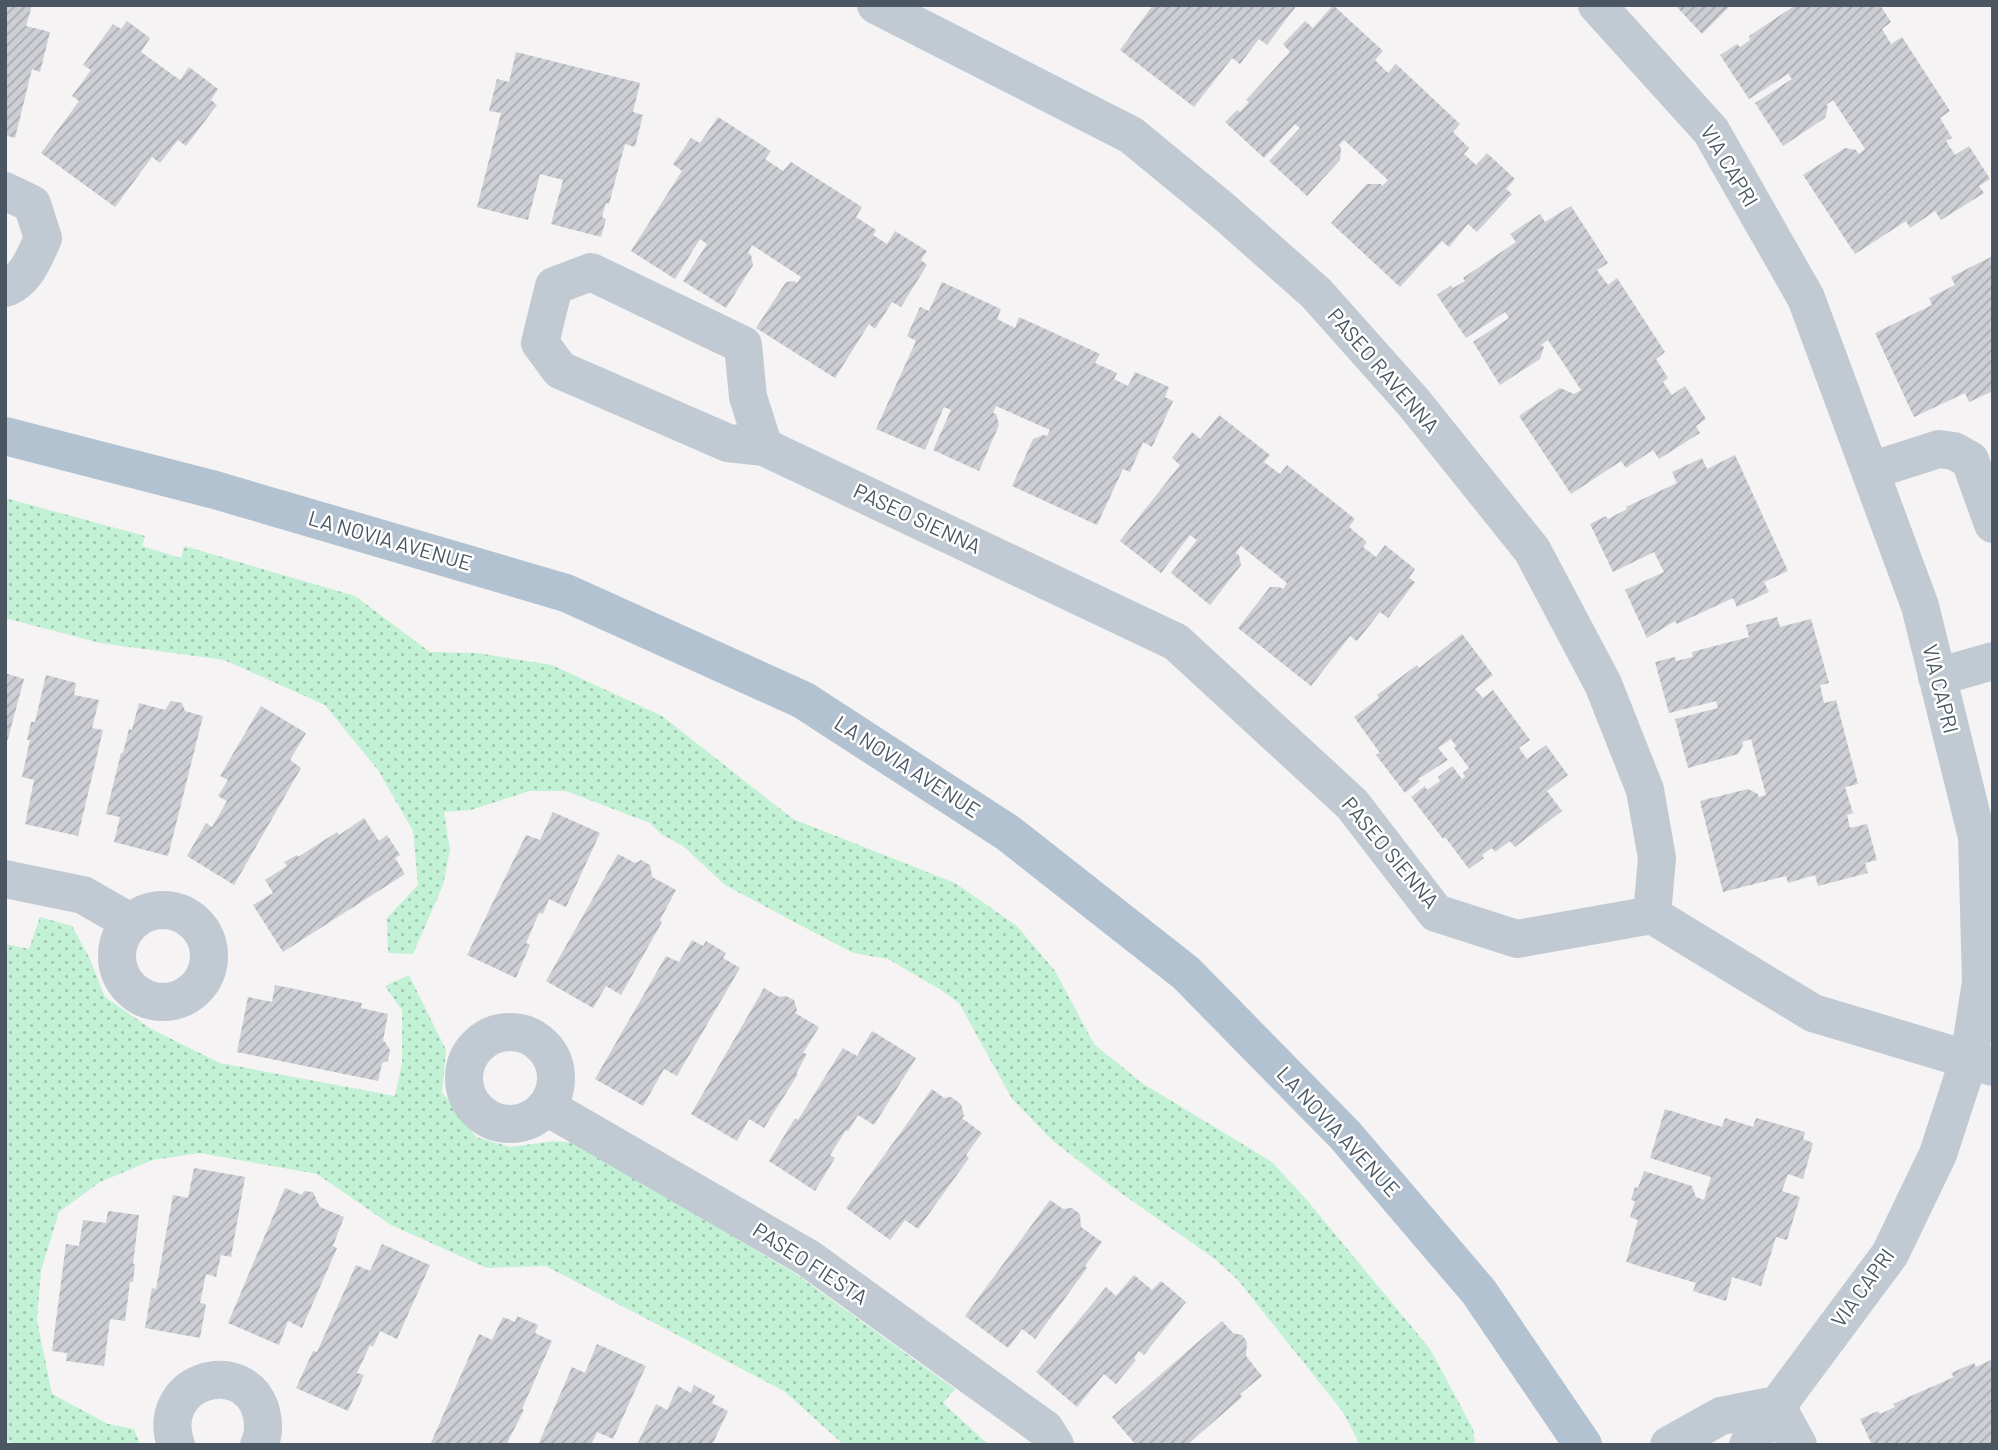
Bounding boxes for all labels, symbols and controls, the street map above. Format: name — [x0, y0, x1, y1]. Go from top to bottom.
street label: VIA CAPRI — [1696, 120, 1764, 211]
street label: PASEO RAVENNA — [1323, 303, 1445, 438]
street label: PASEO SIENNA — [850, 477, 985, 558]
street label: LA NOVIA AVENUE — [306, 504, 475, 575]
street label: VIA CAPRI — [1918, 641, 1965, 736]
street label: LA NOVIA AVENUE — [830, 709, 985, 822]
street label: PASEO SIENNA — [1337, 791, 1445, 913]
street label: LA NOVIA AVENUE — [1272, 1061, 1406, 1201]
street label: PASEO FIESTA — [749, 1216, 873, 1309]
street label: VIA CAPRI — [1825, 1243, 1899, 1331]

